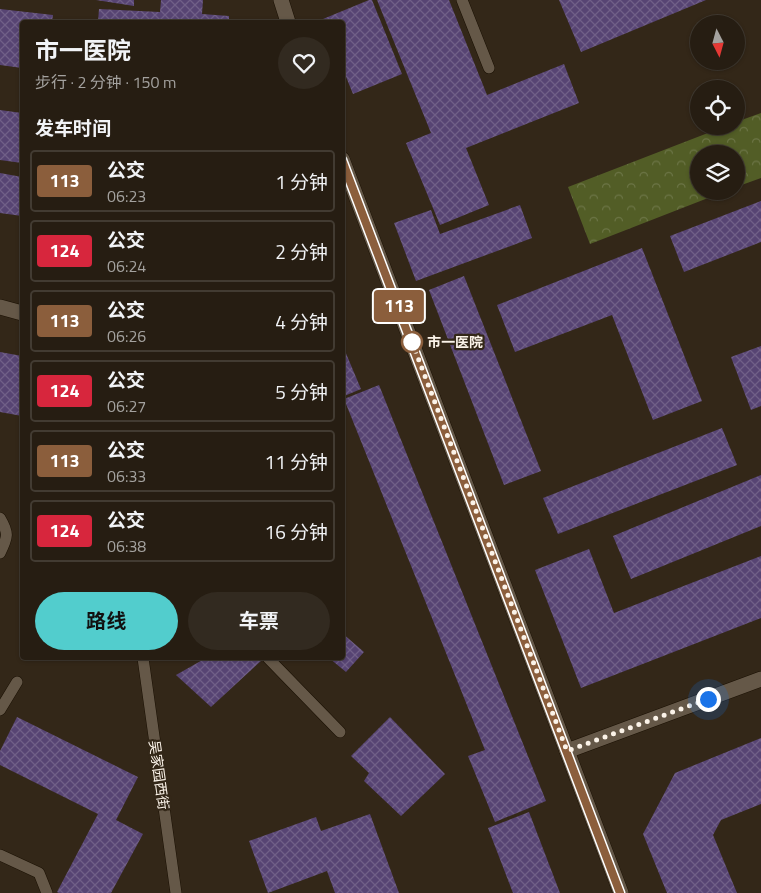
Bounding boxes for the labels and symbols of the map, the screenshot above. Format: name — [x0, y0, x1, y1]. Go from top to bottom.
north arrow — [690, 15, 745, 70]
line badge: 113 — [370, 290, 428, 322]
marker: 市一医院 — [401, 331, 423, 353]
place label: 市一医院 — [427, 331, 483, 352]
your location — [696, 687, 721, 712]
street label: 吴家园西街 — [144, 739, 175, 811]

